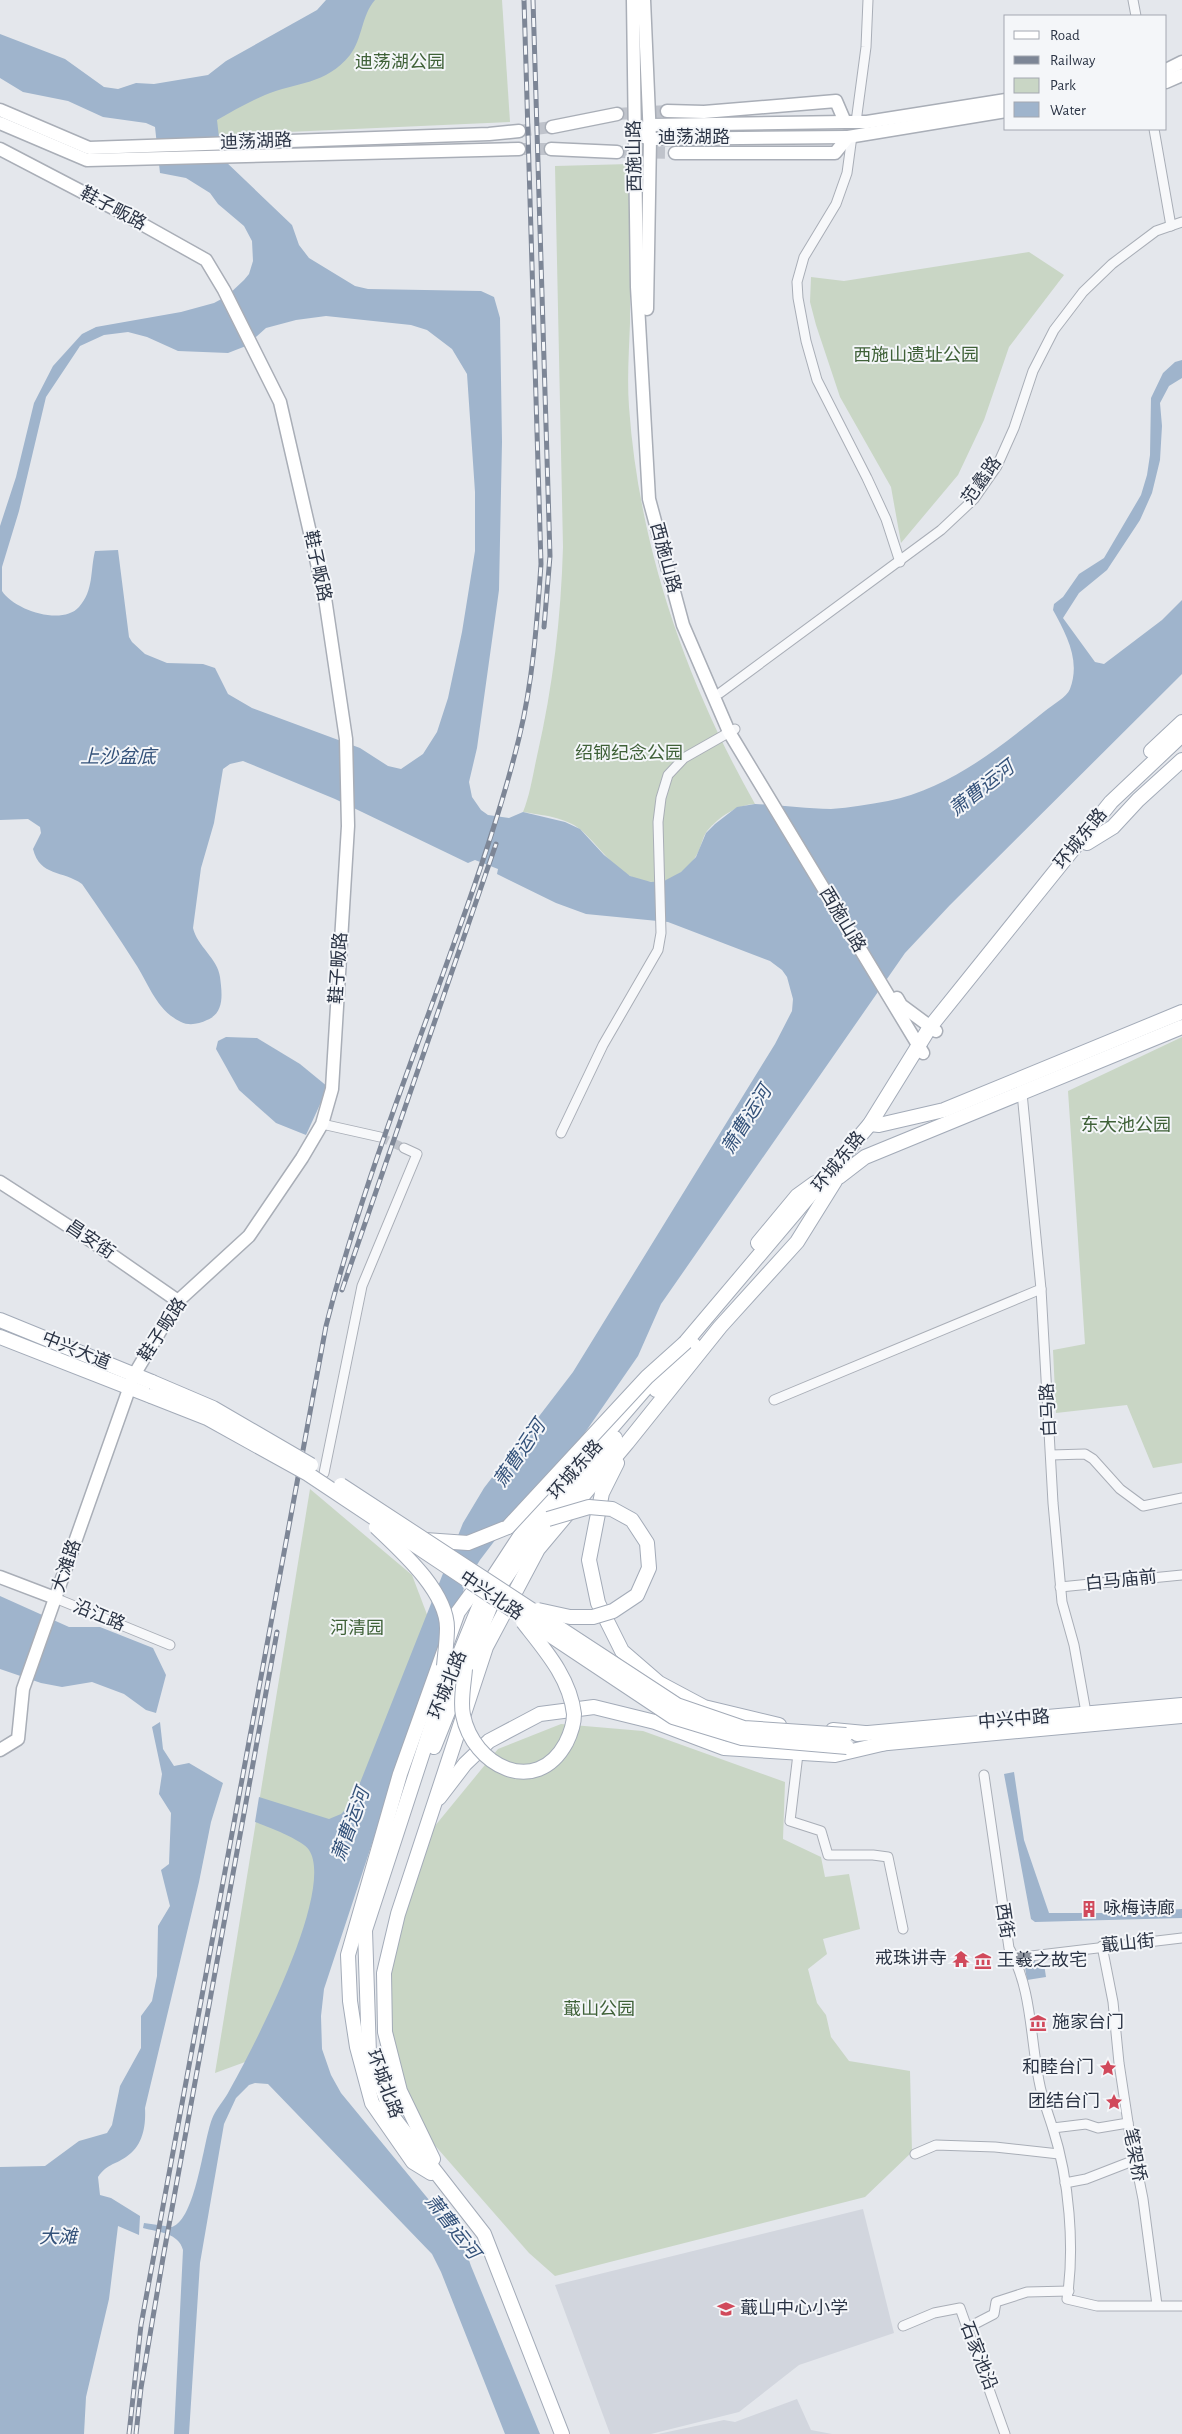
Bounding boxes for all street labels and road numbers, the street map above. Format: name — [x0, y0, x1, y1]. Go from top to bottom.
street label: 西施山路 — [623, 120, 645, 192]
street label: 迪荡湖路 — [658, 127, 730, 147]
street label: 迪荡湖路 — [220, 130, 292, 152]
street label: 鞋子畈路 — [77, 182, 150, 234]
street label: 范蠡路 — [958, 453, 1005, 508]
street label: 西施山路 — [647, 520, 685, 595]
street label: 鞋子畈路 — [301, 528, 335, 603]
street label: 环城东路 — [1050, 804, 1111, 873]
street label: 西施山路 — [816, 883, 870, 955]
street label: 鞋子畈路 — [326, 931, 350, 1005]
street label: 环城东路 — [808, 1127, 869, 1196]
street label: 昌安街 — [63, 1216, 119, 1263]
street label: 鞋子畈路 — [134, 1294, 190, 1365]
street label: 中兴大道 — [39, 1327, 113, 1373]
street label: 白马路 — [1037, 1383, 1059, 1438]
street label: 环城东路 — [544, 1436, 606, 1503]
street label: 大滩路 — [48, 1537, 84, 1594]
street label: 白马庙前 — [1084, 1566, 1158, 1594]
street label: 中兴北路 — [456, 1567, 527, 1624]
street label: 沿江路 — [71, 1596, 128, 1634]
street label: 环城北路 — [424, 1648, 470, 1722]
street label: 中兴中路 — [977, 1706, 1051, 1732]
street label: 西街 — [992, 1902, 1018, 1940]
street label: 蕺山街 — [1100, 1930, 1156, 1956]
street label: 环城北路 — [363, 2046, 407, 2121]
street label: 笔架桥 — [1120, 2126, 1150, 2183]
street label: 石家池沿 — [957, 2318, 1001, 2393]

